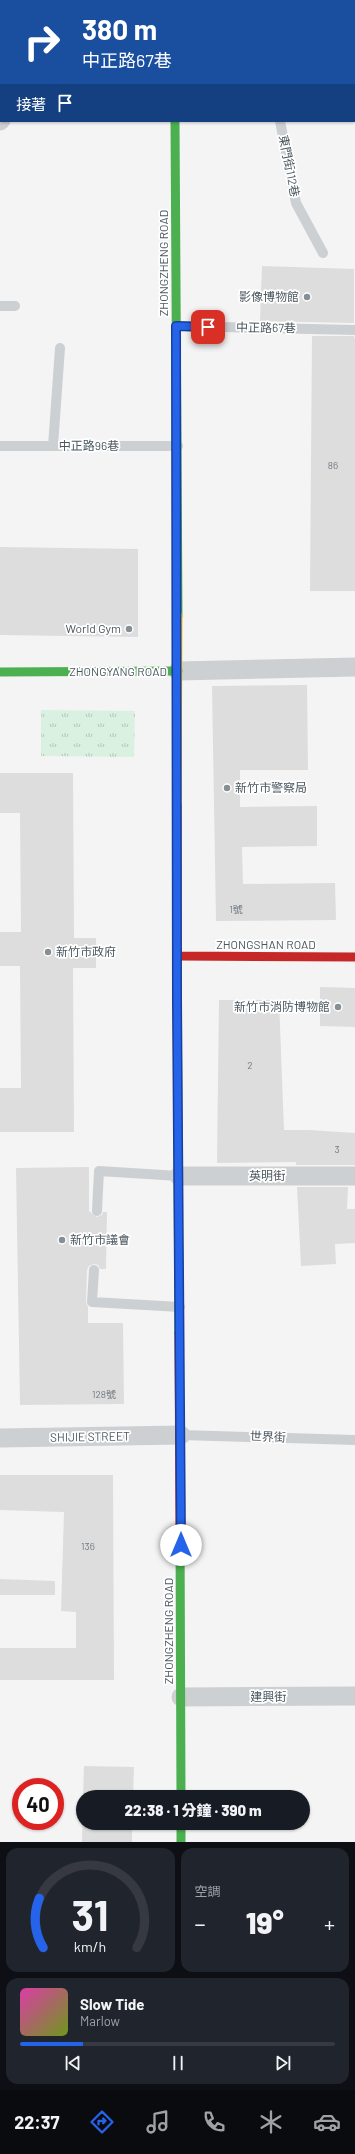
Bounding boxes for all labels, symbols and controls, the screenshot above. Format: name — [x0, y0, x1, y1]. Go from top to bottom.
text: 380 m — [82, 12, 157, 46]
icon: right — [16, 16, 68, 68]
text: 中正路67巷 — [82, 49, 172, 71]
icon: arrive — [54, 92, 76, 114]
text: 接著 — [16, 95, 46, 113]
street label: 東門街112巷 — [277, 134, 303, 198]
street label: ZHONGZHENG ROAD — [156, 210, 170, 316]
place label: 影像博物館 — [239, 289, 299, 303]
marker: 影像博物館 — [302, 292, 312, 302]
pin — [191, 310, 225, 344]
icon: arrive — [197, 316, 219, 338]
street label: 中正路67巷 — [236, 319, 296, 335]
street label: 中正路96巷 — [59, 438, 119, 452]
house number: 86 — [328, 459, 338, 471]
place label: World Gym — [66, 621, 121, 635]
marker: World Gym — [124, 624, 134, 634]
street label: ZHONGYANG ROAD — [69, 664, 167, 678]
place label: 新竹市警察局 — [235, 780, 307, 794]
marker: 新竹市警察局 — [222, 783, 232, 793]
house number: 1號 — [229, 903, 243, 915]
street label: ZHONGSHAN ROAD — [216, 937, 316, 951]
place label: 新竹市政府 — [56, 944, 116, 958]
marker: 新竹市政府 — [43, 947, 53, 957]
place label: 新竹市消防博物館 — [234, 999, 330, 1013]
marker: 新竹市消防博物館 — [333, 1002, 343, 1012]
house number: 2 — [247, 1059, 253, 1071]
house number: 3 — [334, 1143, 340, 1155]
street label: 英明街 — [249, 1168, 285, 1182]
place label: 新竹市議會 — [70, 1232, 130, 1246]
marker: 新竹市議會 — [57, 1235, 67, 1245]
house number: 128號 — [92, 1388, 116, 1400]
street label: SHIJIE STREET — [50, 1428, 130, 1444]
street label: 世界街 — [250, 1428, 286, 1444]
position arrow — [160, 1524, 202, 1566]
house number: 136 — [81, 1540, 95, 1552]
street label: ZHONGZHENG ROAD — [161, 1578, 175, 1684]
street label: 建興街 — [250, 1689, 286, 1703]
speed limit sign: 40 — [12, 1778, 64, 1830]
text: 22:38 · 1 分鐘 · 390 m — [124, 1801, 262, 1819]
text: 空調 — [195, 1883, 221, 1899]
text: 31 — [72, 1889, 109, 1939]
text: 19° — [246, 1904, 284, 1940]
text: − — [195, 1910, 206, 1936]
text: + — [324, 1910, 335, 1936]
text: km/h — [74, 1938, 106, 1955]
text: Slow Tide — [80, 1995, 144, 2013]
text: Marlow — [80, 2013, 120, 2029]
icon: previous — [62, 2052, 84, 2074]
icon: pause — [167, 2052, 189, 2074]
icon: next — [272, 2052, 294, 2074]
icon: directions — [88, 2108, 116, 2136]
icon: music — [144, 2108, 172, 2136]
icon: phone — [200, 2108, 228, 2136]
icon: climate — [257, 2108, 285, 2136]
icon: car — [313, 2108, 341, 2136]
text: 22:37 — [14, 2111, 60, 2133]

